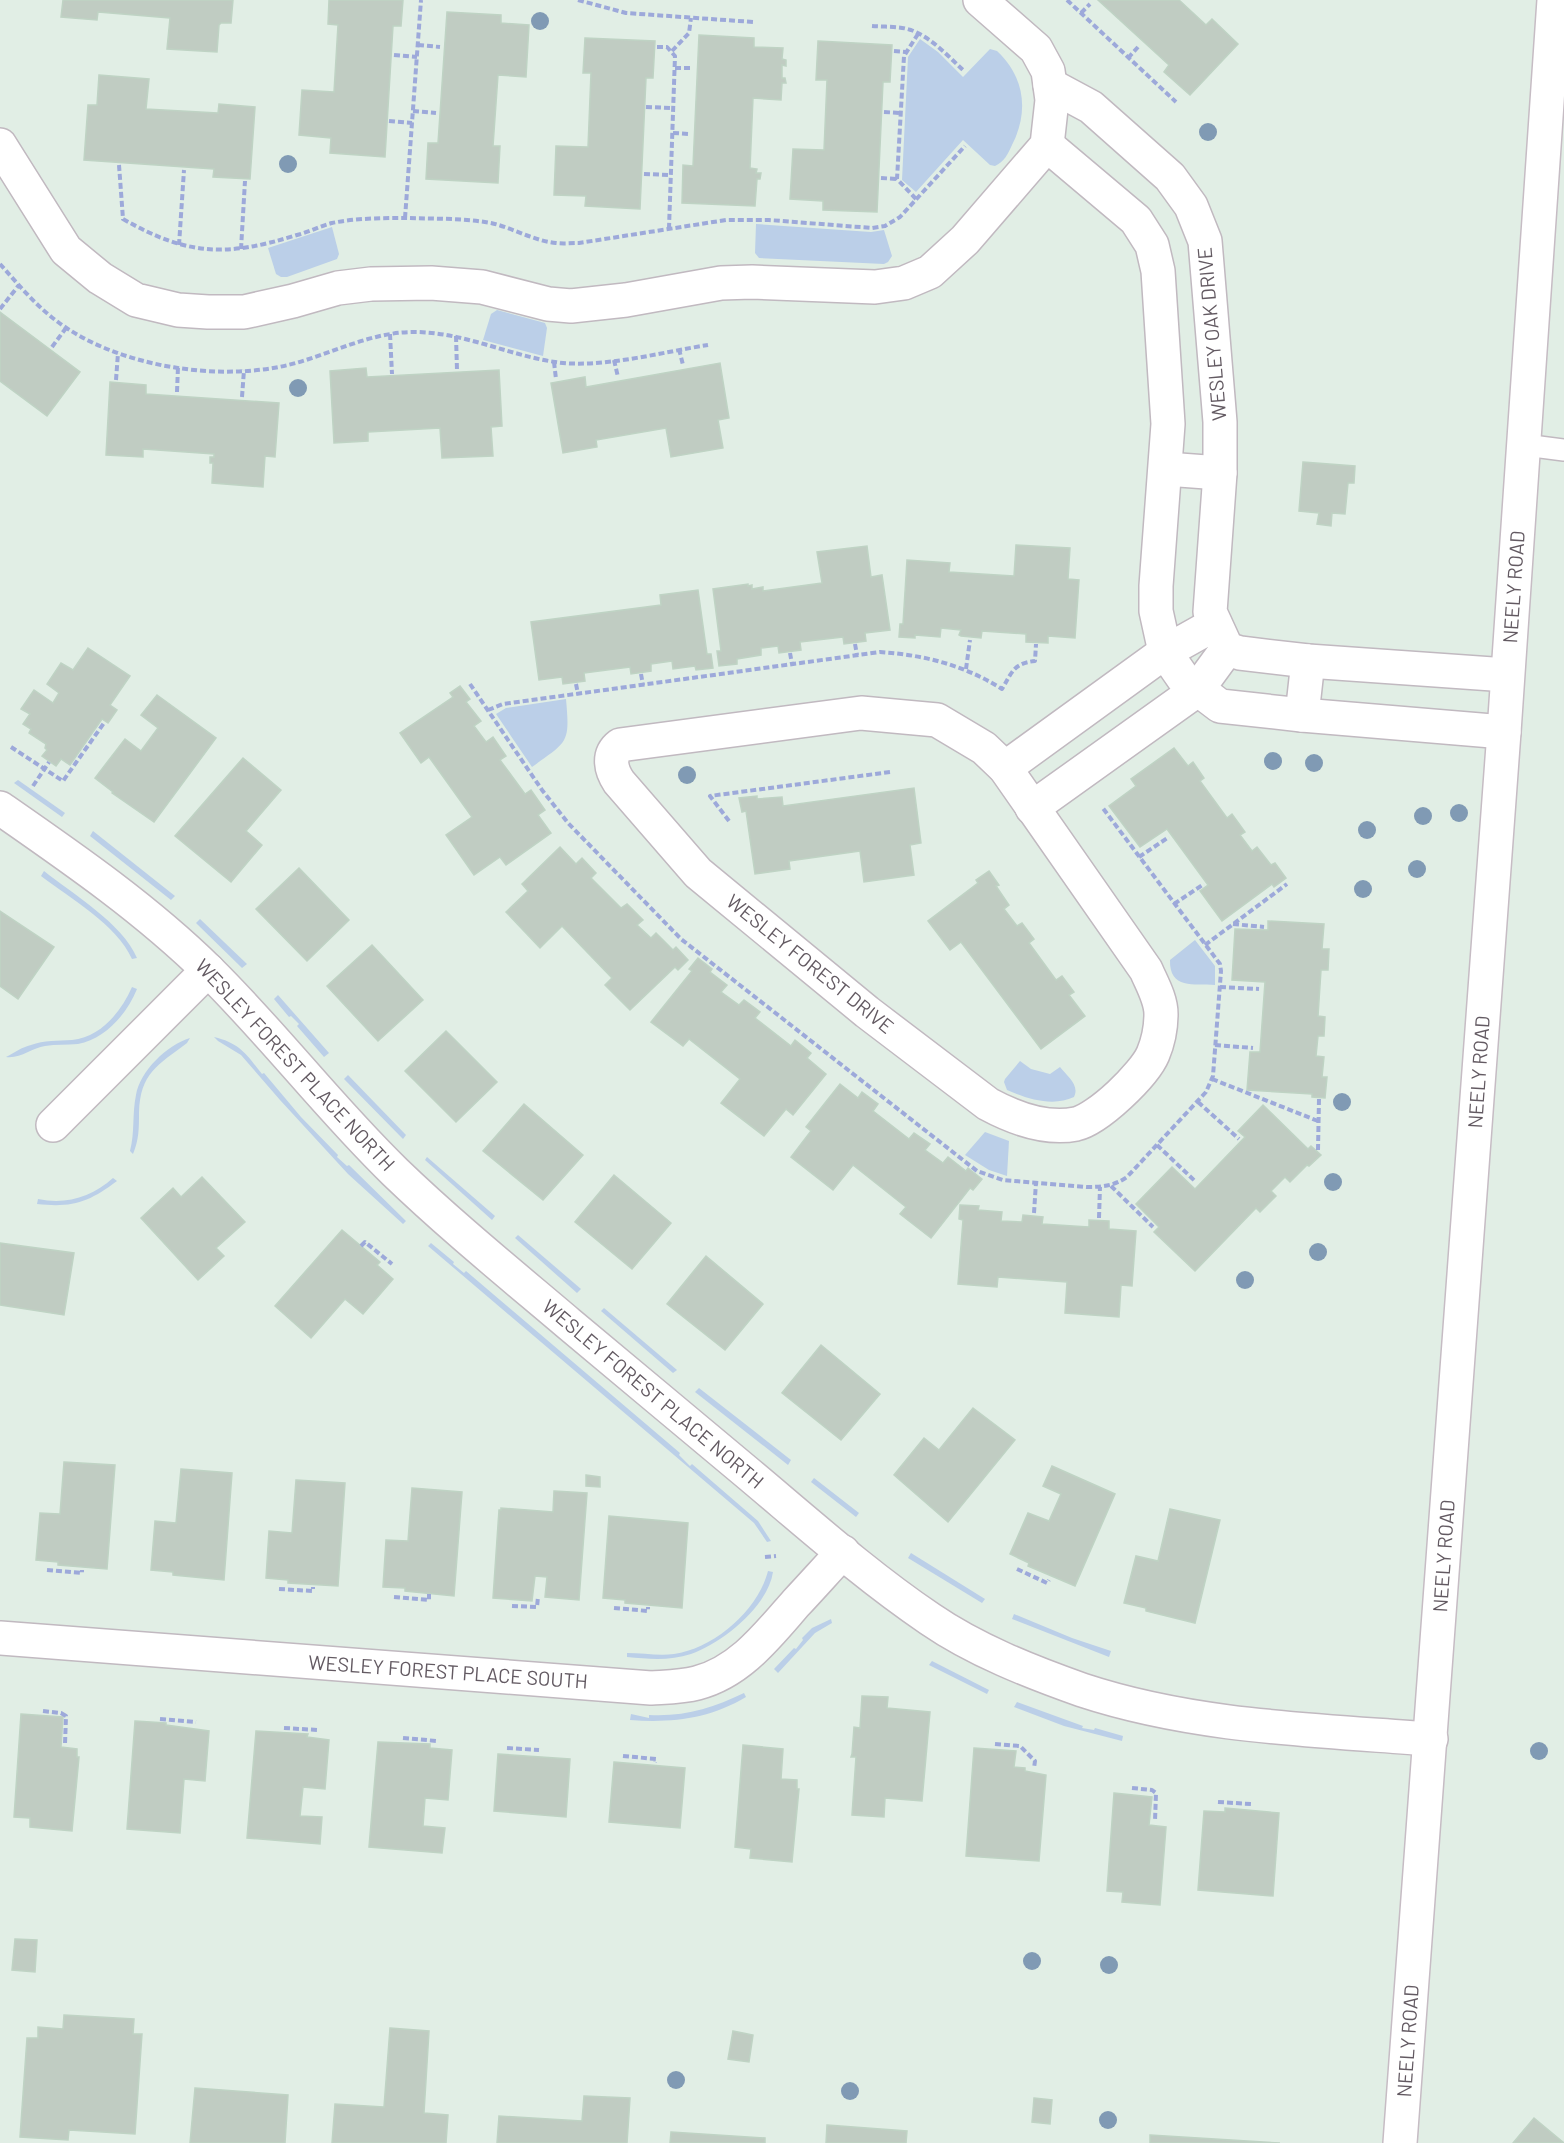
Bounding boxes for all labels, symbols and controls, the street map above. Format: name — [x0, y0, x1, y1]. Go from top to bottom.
street label: WESLEY OAK DRIVE — [1191, 246, 1231, 422]
street label: NEELY ROAD — [1497, 530, 1529, 644]
street label: WESLEY FOREST DRIVE — [722, 888, 899, 1038]
street label: WESLEY FOREST PLACE NORTH — [191, 953, 400, 1175]
street label: NEELY ROAD — [1462, 1015, 1494, 1129]
street label: WESLEY FOREST PLACE NORTH — [538, 1294, 769, 1493]
street label: NEELY ROAD — [1427, 1499, 1459, 1613]
street label: WESLEY FOREST PLACE SOUTH — [307, 1649, 589, 1693]
street label: NEELY ROAD — [1391, 1984, 1423, 2098]

